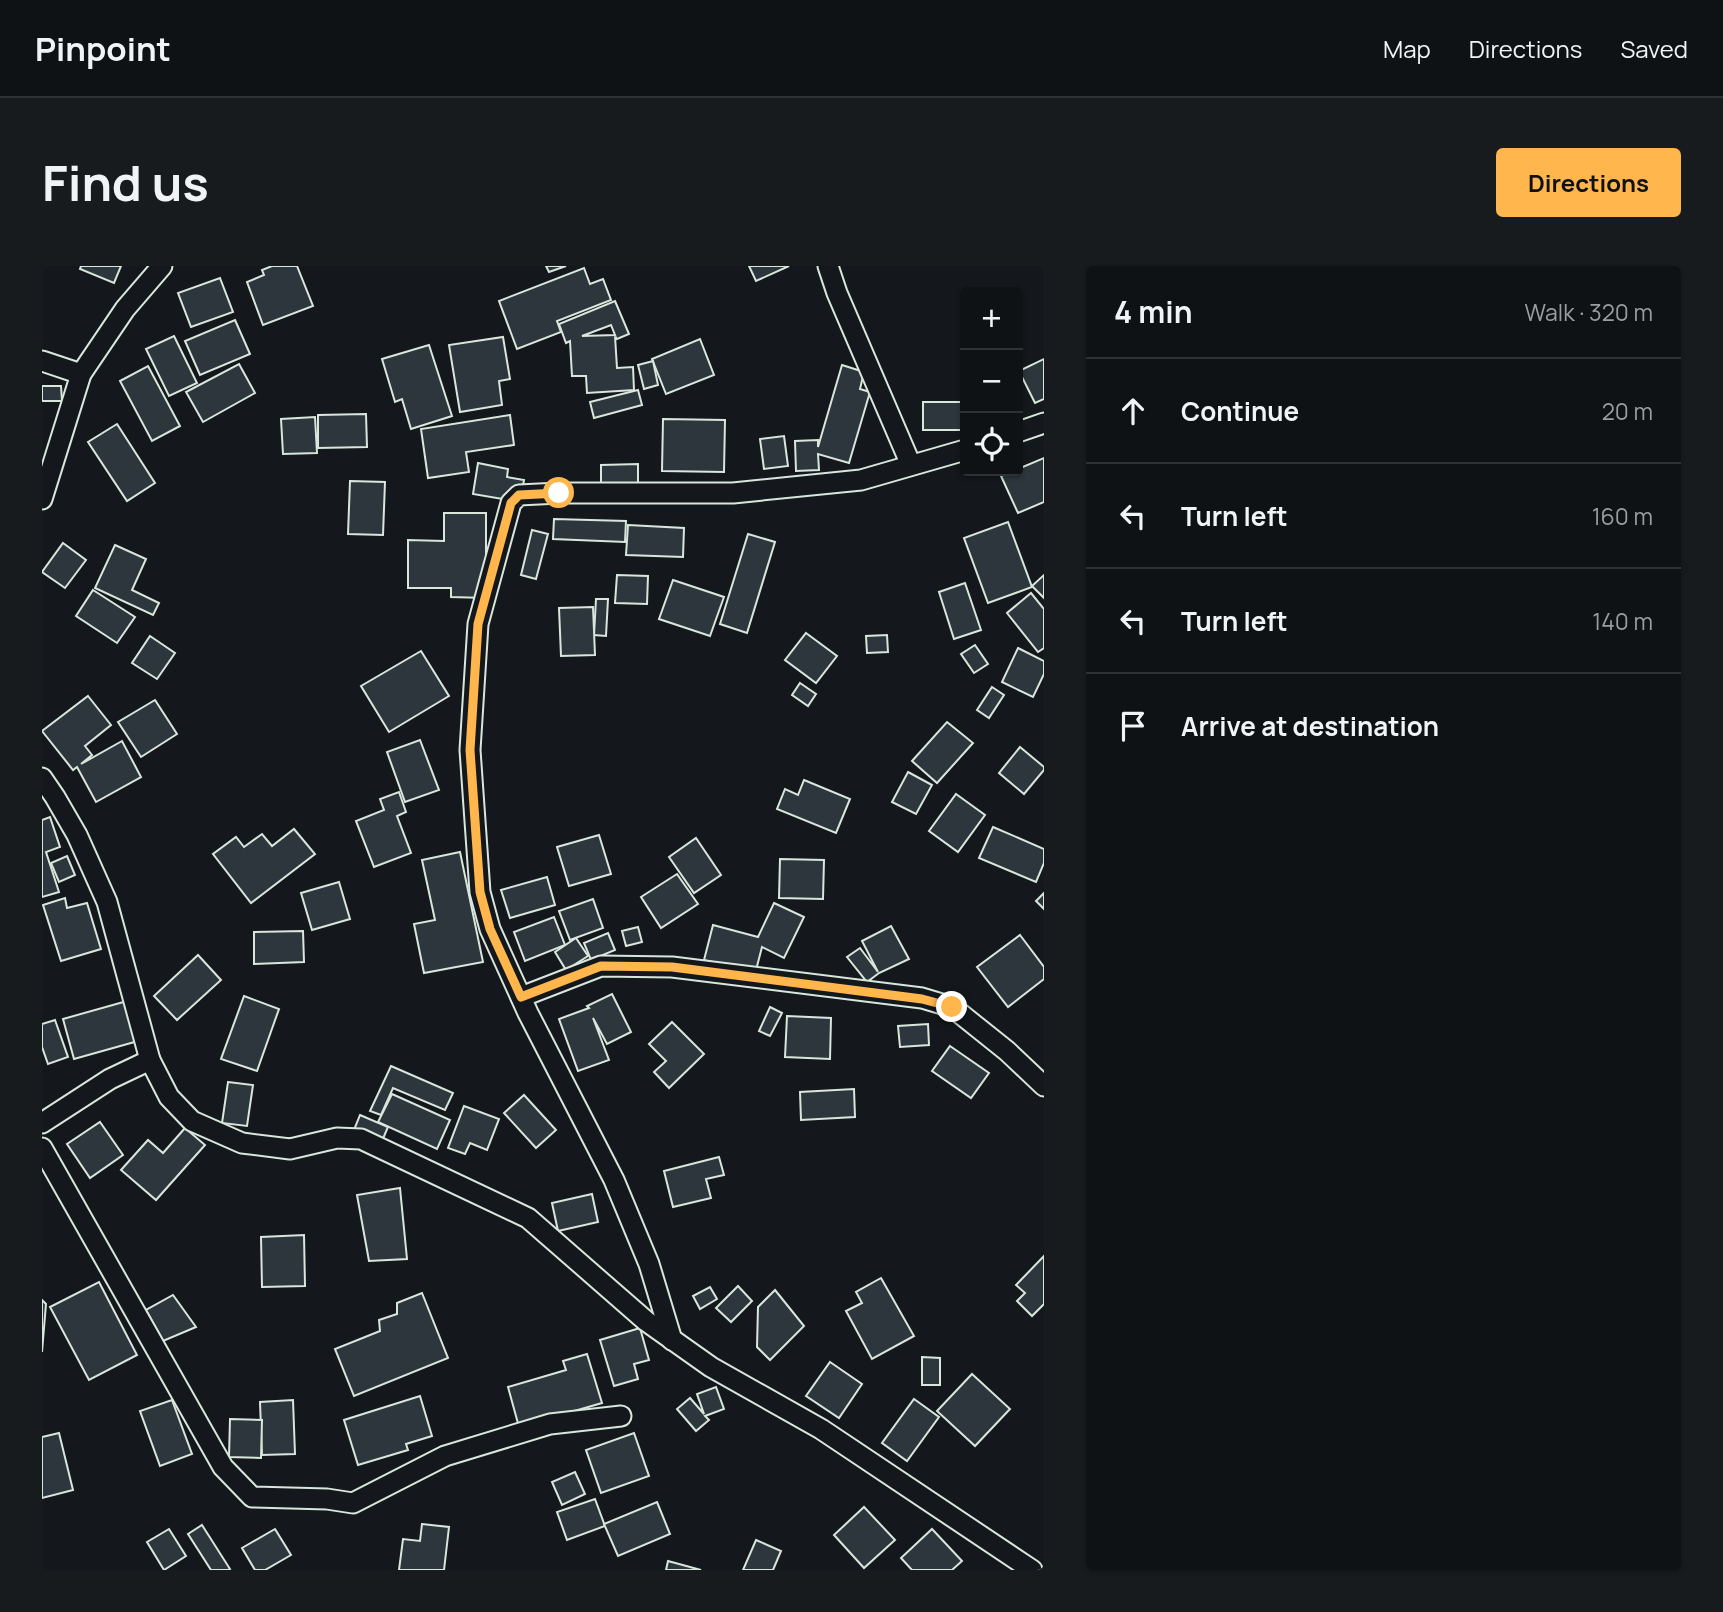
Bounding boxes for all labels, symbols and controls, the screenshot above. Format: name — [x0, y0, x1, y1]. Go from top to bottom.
text: Pinpoint — [35, 26, 171, 71]
text: Map — [1383, 32, 1431, 65]
text: Directions — [1469, 32, 1582, 65]
text: Saved — [1620, 32, 1688, 65]
button: Directions — [1496, 148, 1681, 217]
text: Find us — [42, 149, 209, 216]
map controls — [960, 287, 1023, 476]
button: + — [960, 287, 1023, 350]
text: 4 min — [1114, 291, 1192, 332]
text: Walk · 320 m — [1525, 296, 1653, 328]
button: − — [960, 350, 1023, 413]
icon: ahead — [1114, 392, 1152, 430]
text: Continue — [1181, 393, 1299, 429]
text: 20 m — [1602, 395, 1653, 427]
button: locate — [960, 413, 1023, 476]
route start — [543, 477, 574, 508]
icon: left — [1114, 497, 1152, 535]
text: Turn left — [1181, 498, 1288, 534]
text: 160 m — [1592, 500, 1653, 532]
icon: left — [1114, 602, 1152, 640]
text: Turn left — [1181, 603, 1288, 639]
text: 140 m — [1592, 605, 1653, 637]
icon: arrive — [1114, 707, 1152, 745]
text: Arrive at destination — [1181, 708, 1439, 744]
route end — [936, 991, 967, 1022]

